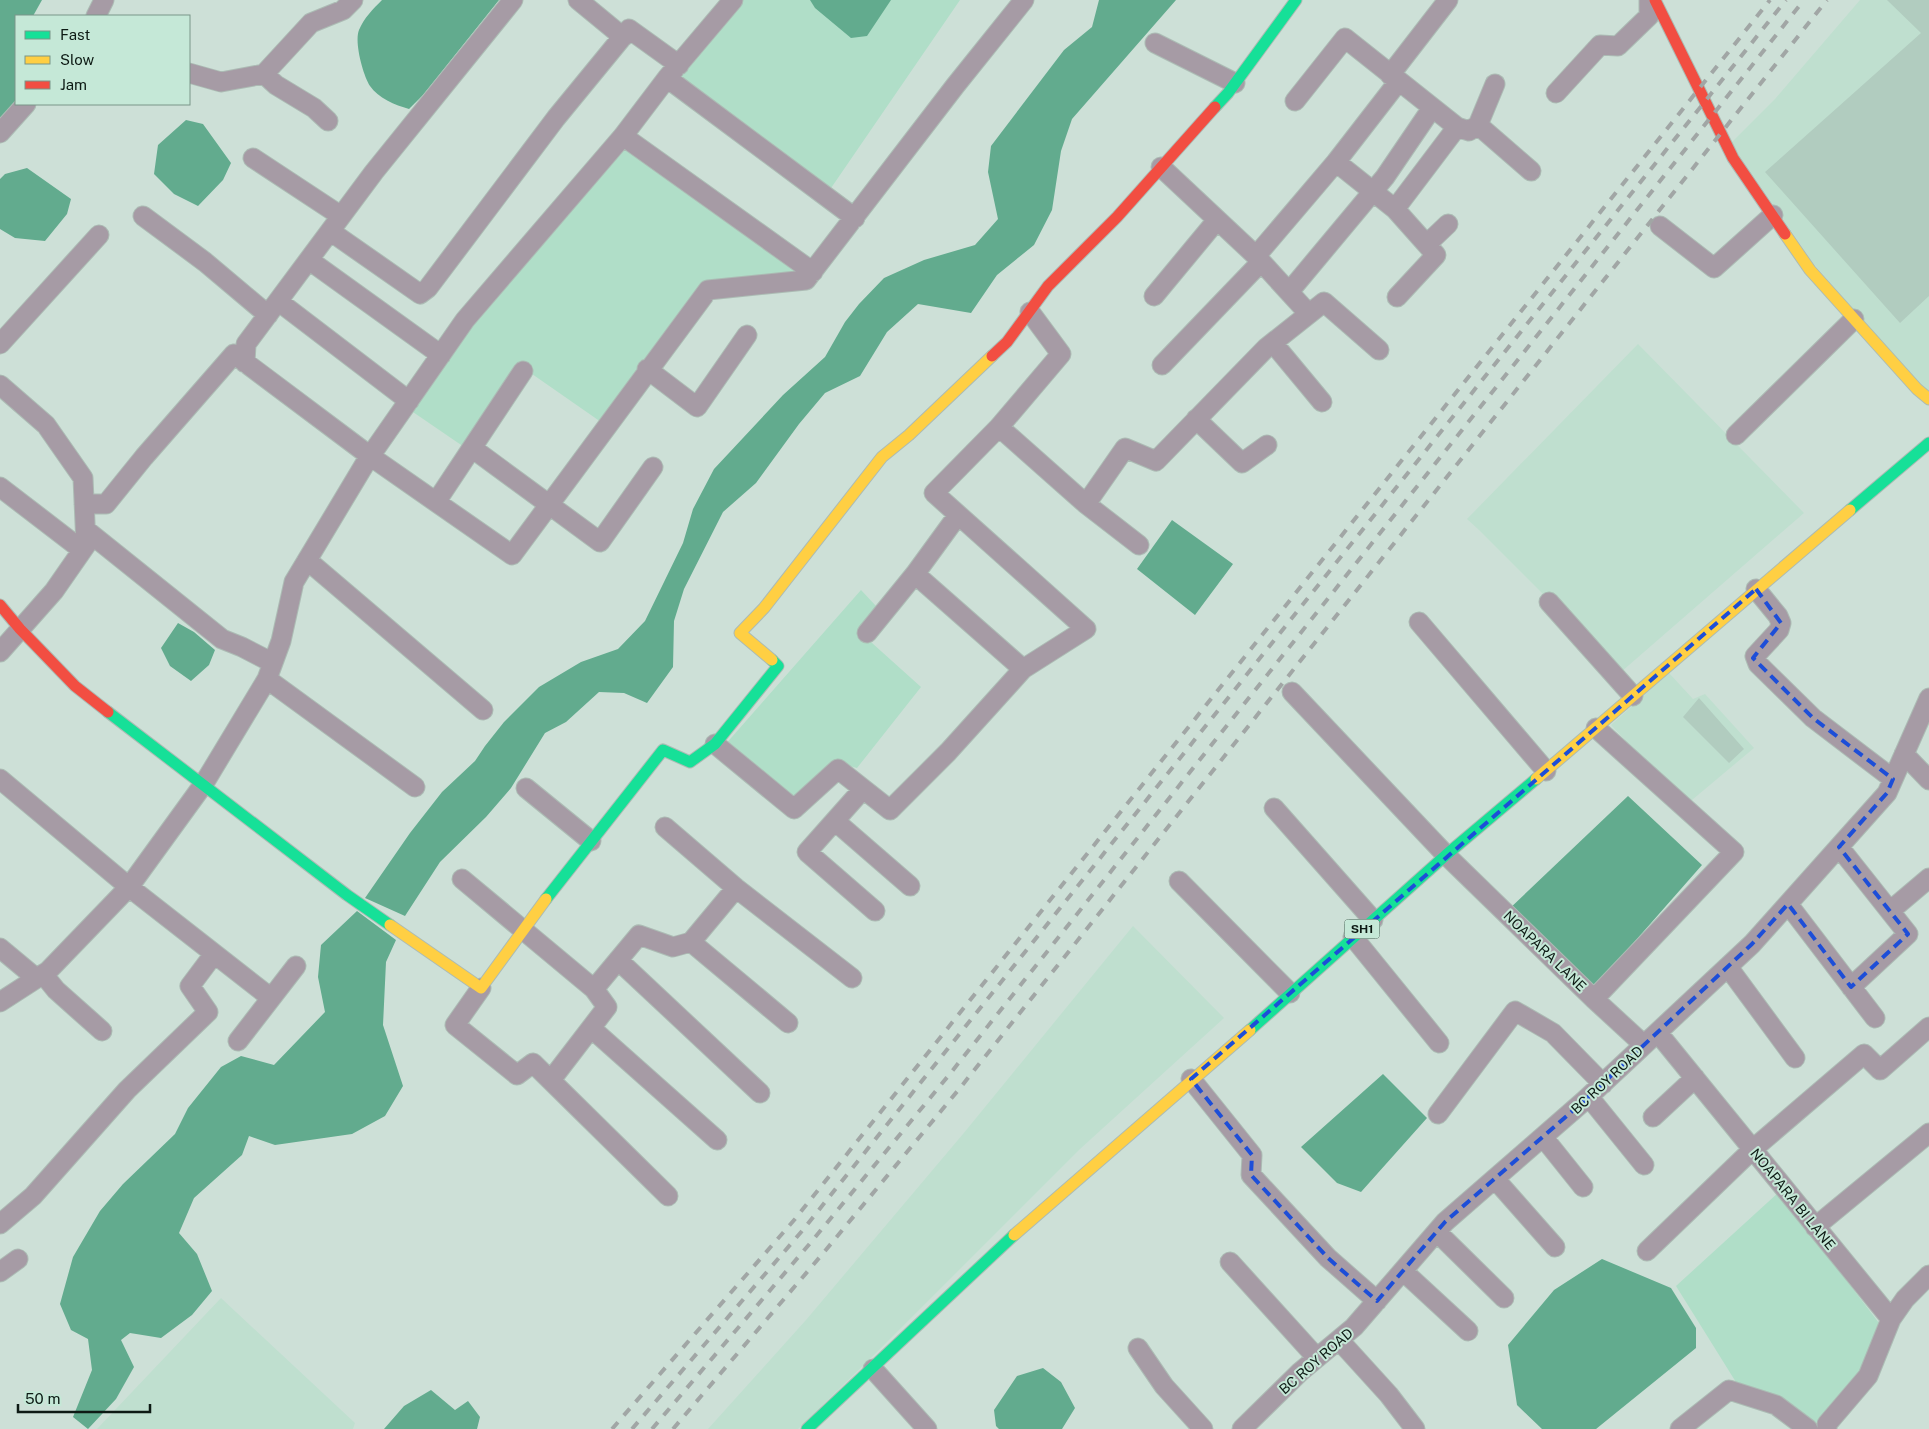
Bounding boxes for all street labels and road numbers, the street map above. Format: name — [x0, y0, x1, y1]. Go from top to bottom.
street label: NOAPARA LANE — [1500, 908, 1590, 994]
road number: SH1 — [1344, 920, 1380, 939]
street label: BC ROY ROAD — [1568, 1043, 1646, 1117]
street label: NOAPARA BI LANE — [1747, 1145, 1839, 1253]
street label: BC ROY ROAD — [1276, 1325, 1356, 1397]

